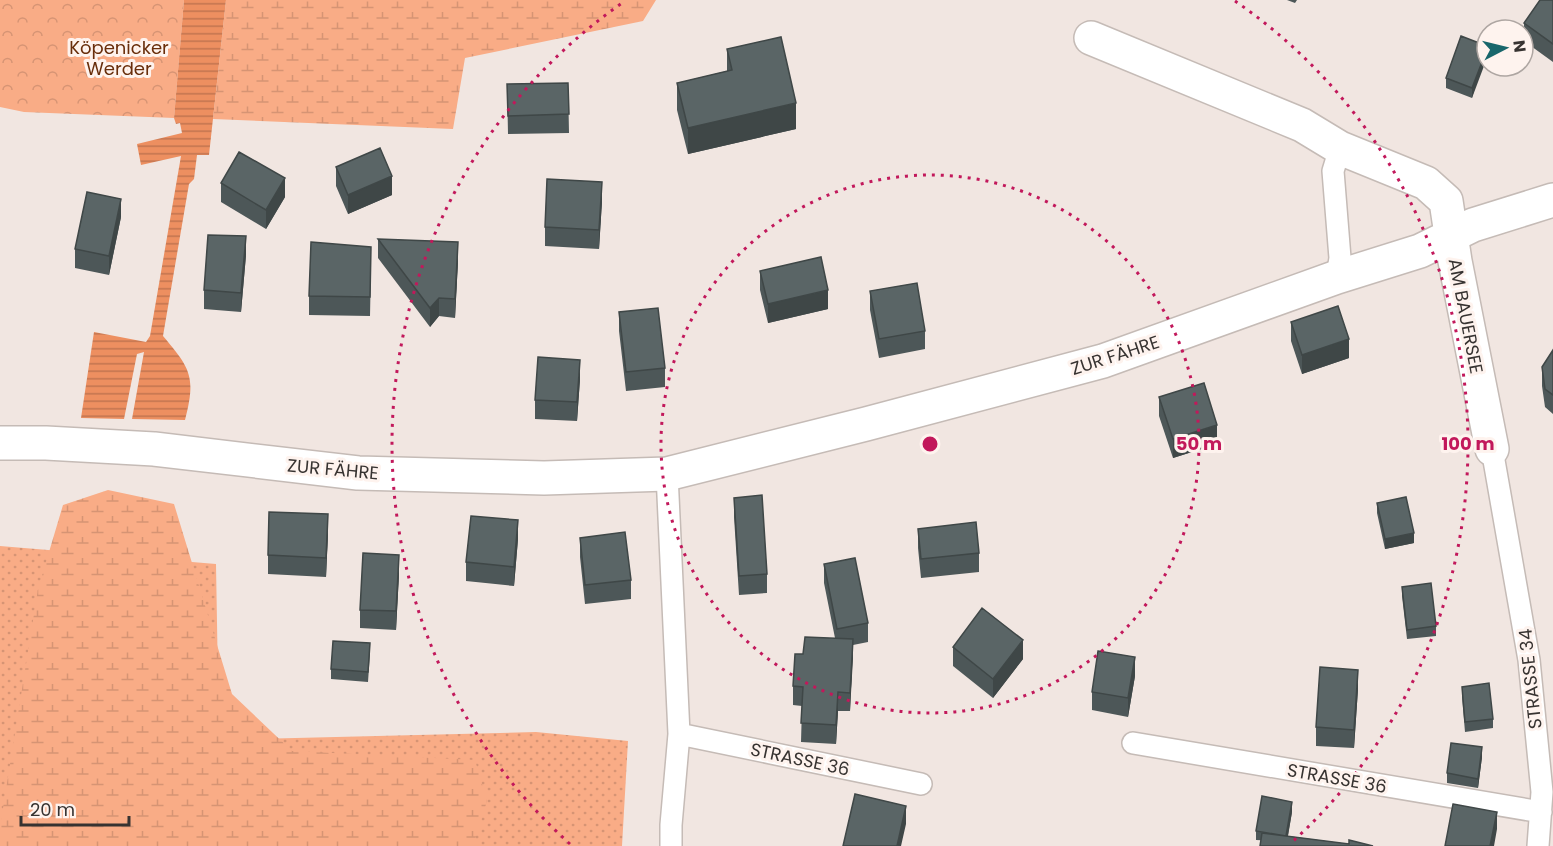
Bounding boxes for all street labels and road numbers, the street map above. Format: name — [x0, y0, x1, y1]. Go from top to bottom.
street label: AM BAUERSEE — [1443, 256, 1489, 376]
street label: ZUR FÄHRE — [1068, 329, 1162, 381]
street label: ZUR FÄHRE — [286, 453, 380, 485]
street label: STRASSE 34 — [1512, 628, 1548, 730]
street label: STRASSE 36 — [748, 736, 852, 782]
street label: STRASSE 36 — [1285, 757, 1389, 799]

